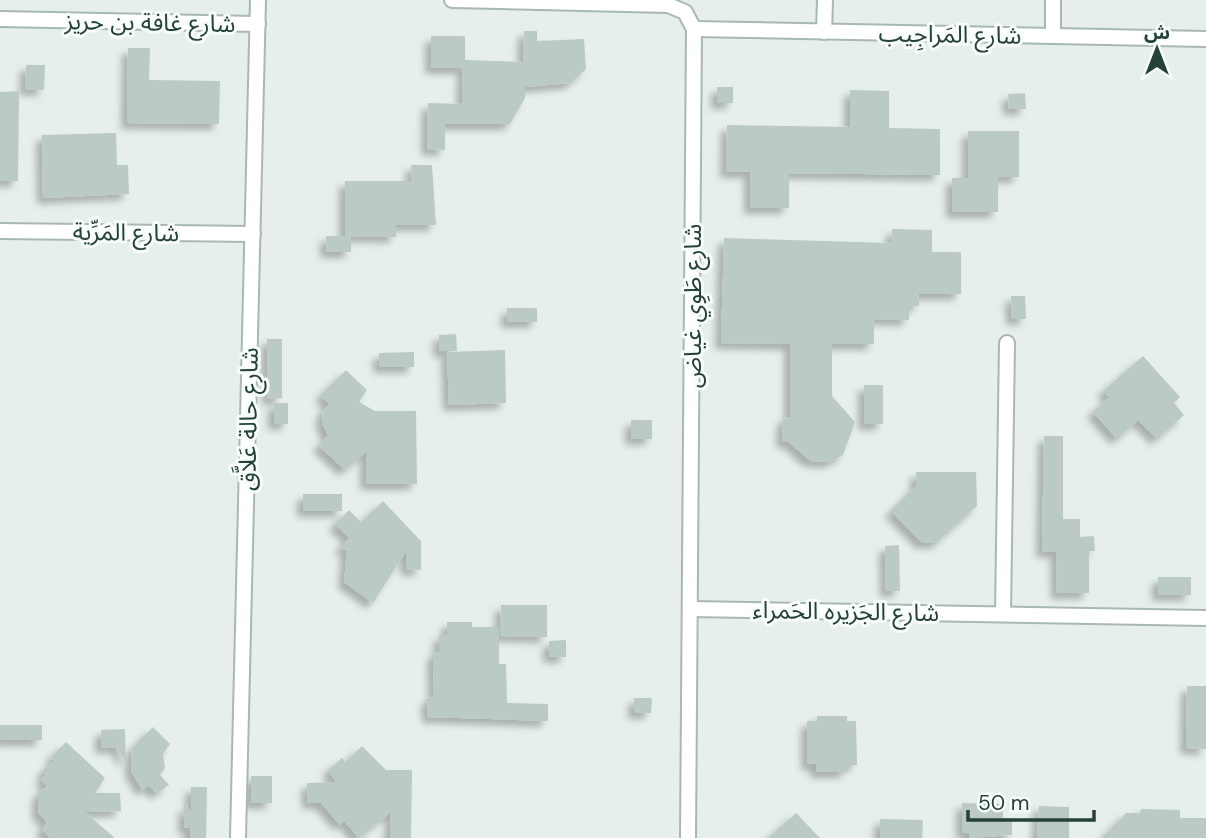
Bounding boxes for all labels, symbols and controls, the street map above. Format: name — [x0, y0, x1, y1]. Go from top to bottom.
street label: شارع غافة بن حريز — [63, 5, 236, 41]
north arrow — [1122, 14, 1192, 84]
street label: شارع المَراجِيب — [878, 17, 1022, 53]
text: ش — [1144, 20, 1170, 45]
street label: شارع المَرِّية — [72, 216, 180, 250]
street label: شارع طَوِي غياض — [677, 224, 711, 388]
street label: شارع حالة عَلاَّق — [230, 347, 267, 491]
street label: شارع الجَزيره الحَمراء — [752, 594, 940, 630]
scale bar — [968, 778, 1094, 822]
text: 50 m — [978, 789, 1029, 817]

